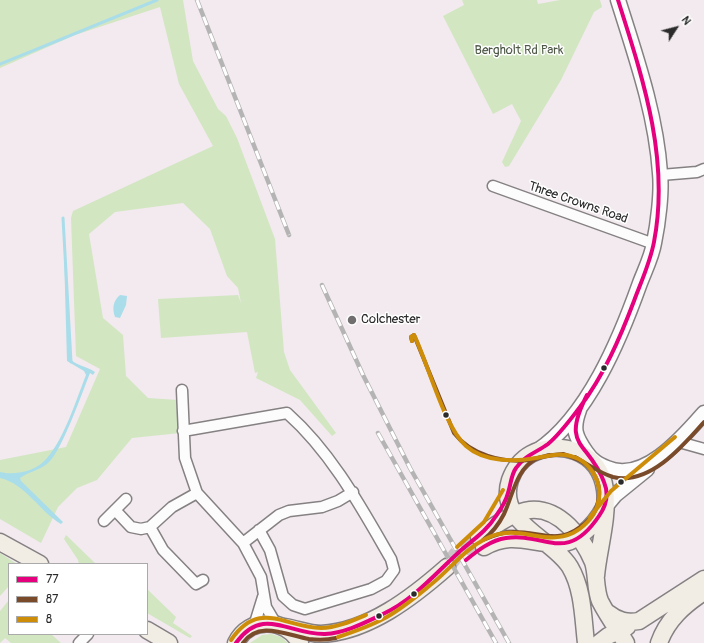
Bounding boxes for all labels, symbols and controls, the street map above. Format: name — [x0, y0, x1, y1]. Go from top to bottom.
north arrow — [656, 8, 696, 48]
text: N — [679, 14, 694, 27]
park label: Bergholt Rd Park — [475, 43, 563, 59]
street label: Three Crowns Road — [526, 179, 630, 227]
place label: Colchester — [361, 312, 420, 328]
marker: Colchester — [346, 314, 358, 326]
unlabelled marker — [599, 363, 609, 373]
unlabelled marker — [441, 410, 451, 420]
unlabelled marker — [616, 477, 626, 487]
legend — [8, 563, 148, 635]
text: 77 — [46, 572, 59, 587]
unlabelled marker — [409, 589, 419, 599]
text: 87 — [46, 592, 58, 607]
unlabelled marker — [374, 611, 384, 621]
text: 8 — [46, 612, 52, 627]

